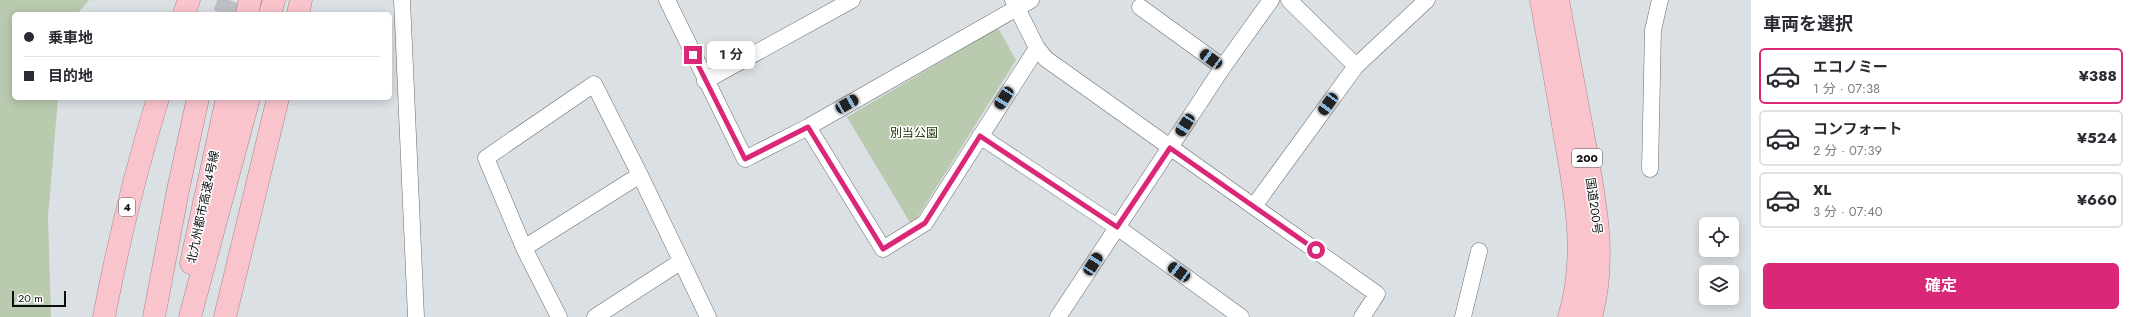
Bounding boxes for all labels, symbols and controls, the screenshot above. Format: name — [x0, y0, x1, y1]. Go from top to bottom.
text: 車両を選択 — [1763, 11, 1853, 37]
text: 乗車地 — [48, 27, 93, 49]
callout: 1 分 — [707, 41, 755, 69]
text: 1 分 — [719, 45, 743, 64]
route end — [684, 46, 702, 64]
car — [1198, 47, 1224, 71]
text: エコノミー — [1813, 56, 1888, 78]
icon: car — [1765, 58, 1801, 94]
text: 目的地 — [48, 65, 93, 87]
text: ¥388 — [2079, 65, 2117, 87]
text: 1 分 · 07:38 — [1813, 79, 1880, 98]
car — [992, 85, 1016, 111]
car — [1316, 91, 1340, 117]
car — [834, 93, 860, 115]
car — [1173, 112, 1197, 138]
text: コンフォート — [1813, 118, 1903, 140]
icon: car — [1765, 120, 1801, 156]
park label: 別当公園 — [890, 124, 938, 142]
text: ¥524 — [2077, 127, 2117, 149]
text: 2 分 · 07:39 — [1813, 141, 1882, 160]
street label: 北九州都市高速4号線 — [182, 149, 224, 265]
road number: 200 — [1572, 149, 1602, 167]
street label: 国道200号 — [1581, 176, 1607, 236]
text: XL — [1813, 179, 1831, 201]
icon: car — [1765, 182, 1801, 218]
text: ¥660 — [2077, 189, 2117, 211]
road number: 4 — [119, 198, 135, 216]
text: 3 分 · 07:40 — [1813, 202, 1883, 221]
map controls — [1699, 217, 1739, 305]
button: locate — [1699, 217, 1739, 257]
route start — [1307, 241, 1325, 259]
car — [1081, 251, 1105, 277]
car — [1166, 260, 1192, 284]
button: 確定 — [1763, 263, 2119, 309]
button: layers — [1699, 265, 1739, 305]
scale bar — [12, 289, 66, 308]
text: 20 m — [18, 290, 43, 306]

